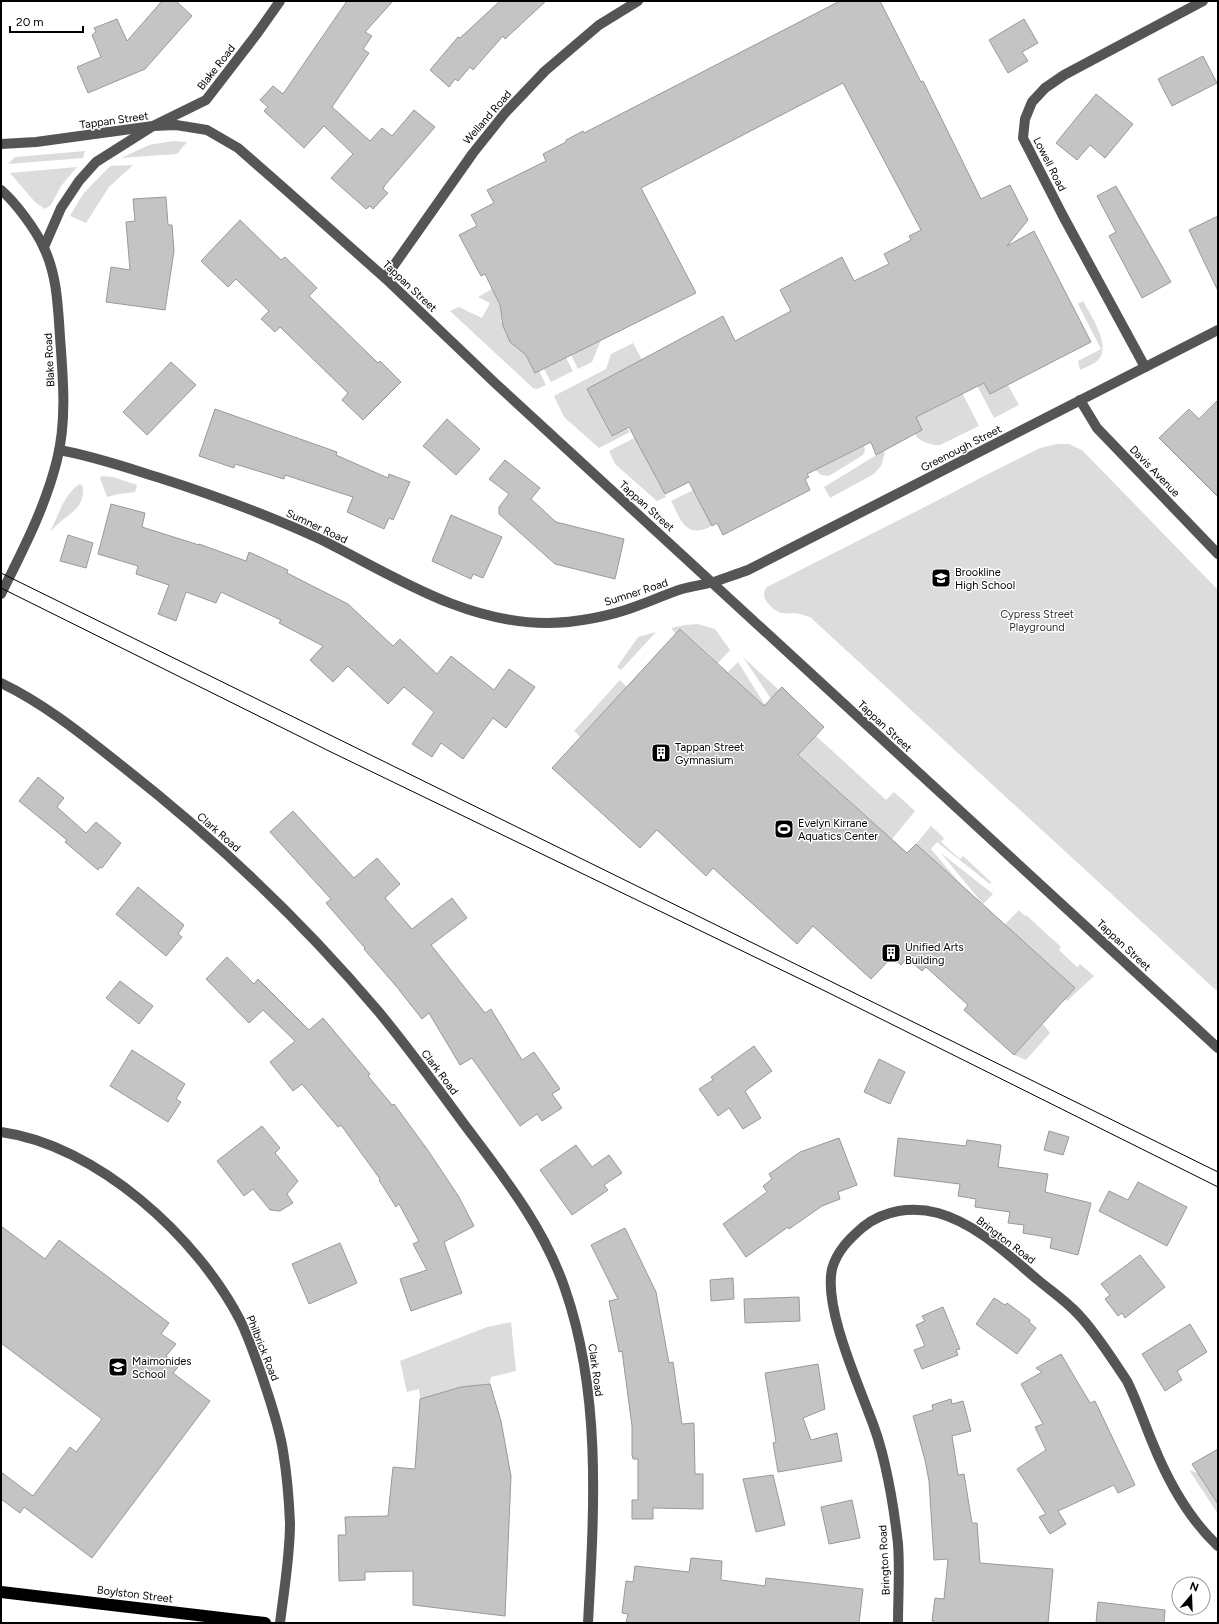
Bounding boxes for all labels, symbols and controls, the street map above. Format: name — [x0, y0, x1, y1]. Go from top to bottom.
scale bar — [10, 8, 83, 34]
text: 20 m — [16, 15, 44, 29]
street label: Blake Road — [195, 42, 238, 93]
street label: Welland Road — [460, 88, 514, 147]
street label: Tappan Street — [79, 109, 149, 132]
street label: Lowell Road — [1030, 135, 1069, 194]
street label: Tappan Street — [380, 258, 439, 315]
street label: Blake Road — [42, 333, 57, 387]
street label: Greenough Street — [919, 422, 1004, 474]
street label: Davis Avenue — [1127, 443, 1182, 500]
street label: Tappan Street — [617, 478, 677, 534]
street label: Sumner Road — [284, 507, 350, 546]
place label: Brookline High School — [955, 566, 1015, 592]
school or university icon: Brookline High School — [930, 567, 952, 589]
street label: Sumner Road — [603, 576, 670, 609]
park label: Cypress Street Playground — [1000, 608, 1074, 634]
street label: Tappan Street — [855, 698, 914, 755]
place label: Tappan Street Gymnasium — [675, 741, 744, 767]
building icon: Tappan Street Gymnasium — [650, 742, 672, 764]
street label: Clark Road — [194, 810, 243, 855]
place label: Evelyn Kirrane Aquatics Center — [798, 817, 878, 843]
sports icon: Evelyn Kirrane Aquatics Center — [773, 818, 795, 840]
street label: Tappan Street — [1094, 917, 1153, 974]
place label: Unified Arts Building — [905, 941, 964, 967]
building icon: Unified Arts Building — [880, 942, 902, 964]
street label: Clark Road — [418, 1047, 461, 1097]
street label: Brington Road — [974, 1214, 1038, 1267]
street label: Philbrick Road — [243, 1314, 282, 1383]
street label: Clark Road — [585, 1343, 606, 1397]
place label: Maimonides School — [132, 1355, 191, 1381]
school or university icon: Maimonides School — [107, 1356, 129, 1378]
street label: Brington Road — [876, 1525, 893, 1595]
north arrow — [1171, 1576, 1211, 1616]
text: N — [1188, 1579, 1200, 1595]
street label: Boylston Street — [96, 1583, 174, 1606]

